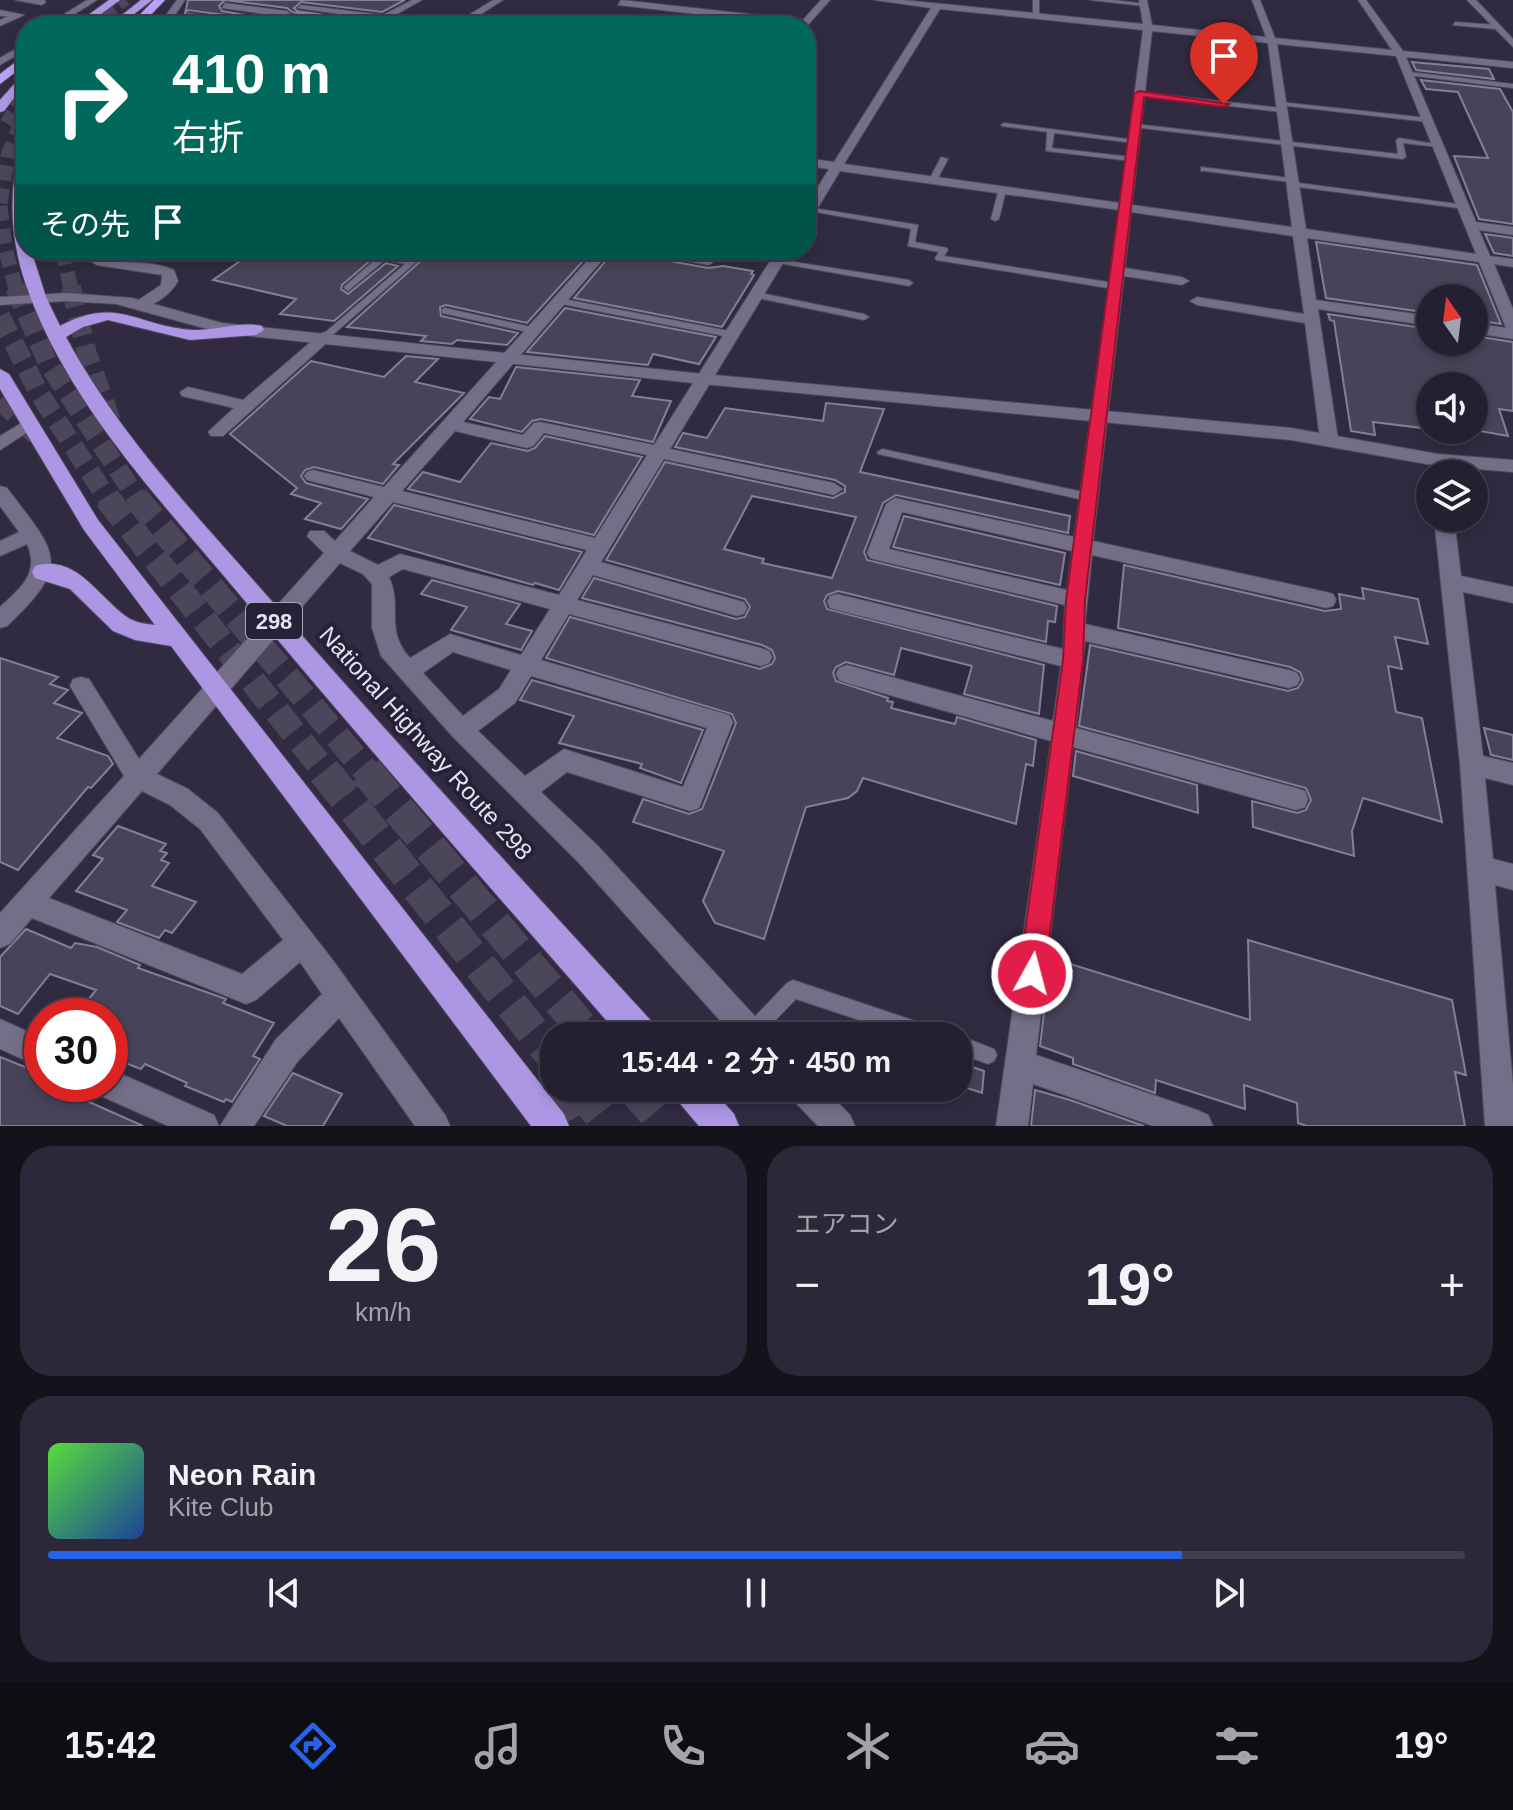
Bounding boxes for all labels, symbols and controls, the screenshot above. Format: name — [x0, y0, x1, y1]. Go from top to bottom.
pin — [1190, 22, 1258, 104]
icon: arrive — [1202, 34, 1246, 78]
text: 410 m — [172, 42, 331, 105]
icon: right — [40, 48, 144, 152]
text: 右折 — [172, 117, 244, 158]
icon: arrive — [146, 200, 190, 244]
text: その先 — [40, 208, 130, 241]
north arrow — [1416, 284, 1488, 356]
map controls — [1416, 284, 1488, 532]
button: sound — [1416, 372, 1488, 444]
button: layers — [1416, 460, 1488, 532]
road number: 298 — [246, 603, 302, 639]
street label: National Highway Route 298 — [314, 621, 538, 865]
position arrow — [990, 932, 1074, 1016]
speed limit sign: 30 — [24, 998, 128, 1102]
text: 15:44 · 2 分 · 450 m — [621, 1045, 891, 1078]
text: 26 — [325, 1187, 441, 1303]
text: エアコン — [795, 1209, 899, 1239]
text: 19° — [1084, 1251, 1175, 1318]
text: − — [795, 1260, 820, 1309]
text: + — [1439, 1260, 1465, 1309]
text: km/h — [355, 1297, 411, 1327]
text: Neon Rain — [168, 1458, 316, 1491]
text: Kite Club — [168, 1492, 274, 1522]
icon: previous — [262, 1571, 306, 1615]
icon: pause — [734, 1571, 778, 1615]
icon: next — [1207, 1571, 1251, 1615]
icon: directions — [285, 1718, 341, 1774]
icon: music — [470, 1718, 526, 1774]
icon: phone — [655, 1718, 711, 1774]
icon: climate — [840, 1718, 896, 1774]
icon: car — [1024, 1718, 1080, 1774]
icon: filters — [1209, 1718, 1265, 1774]
text: 15:42 — [64, 1725, 156, 1766]
text: 19° — [1394, 1725, 1449, 1766]

